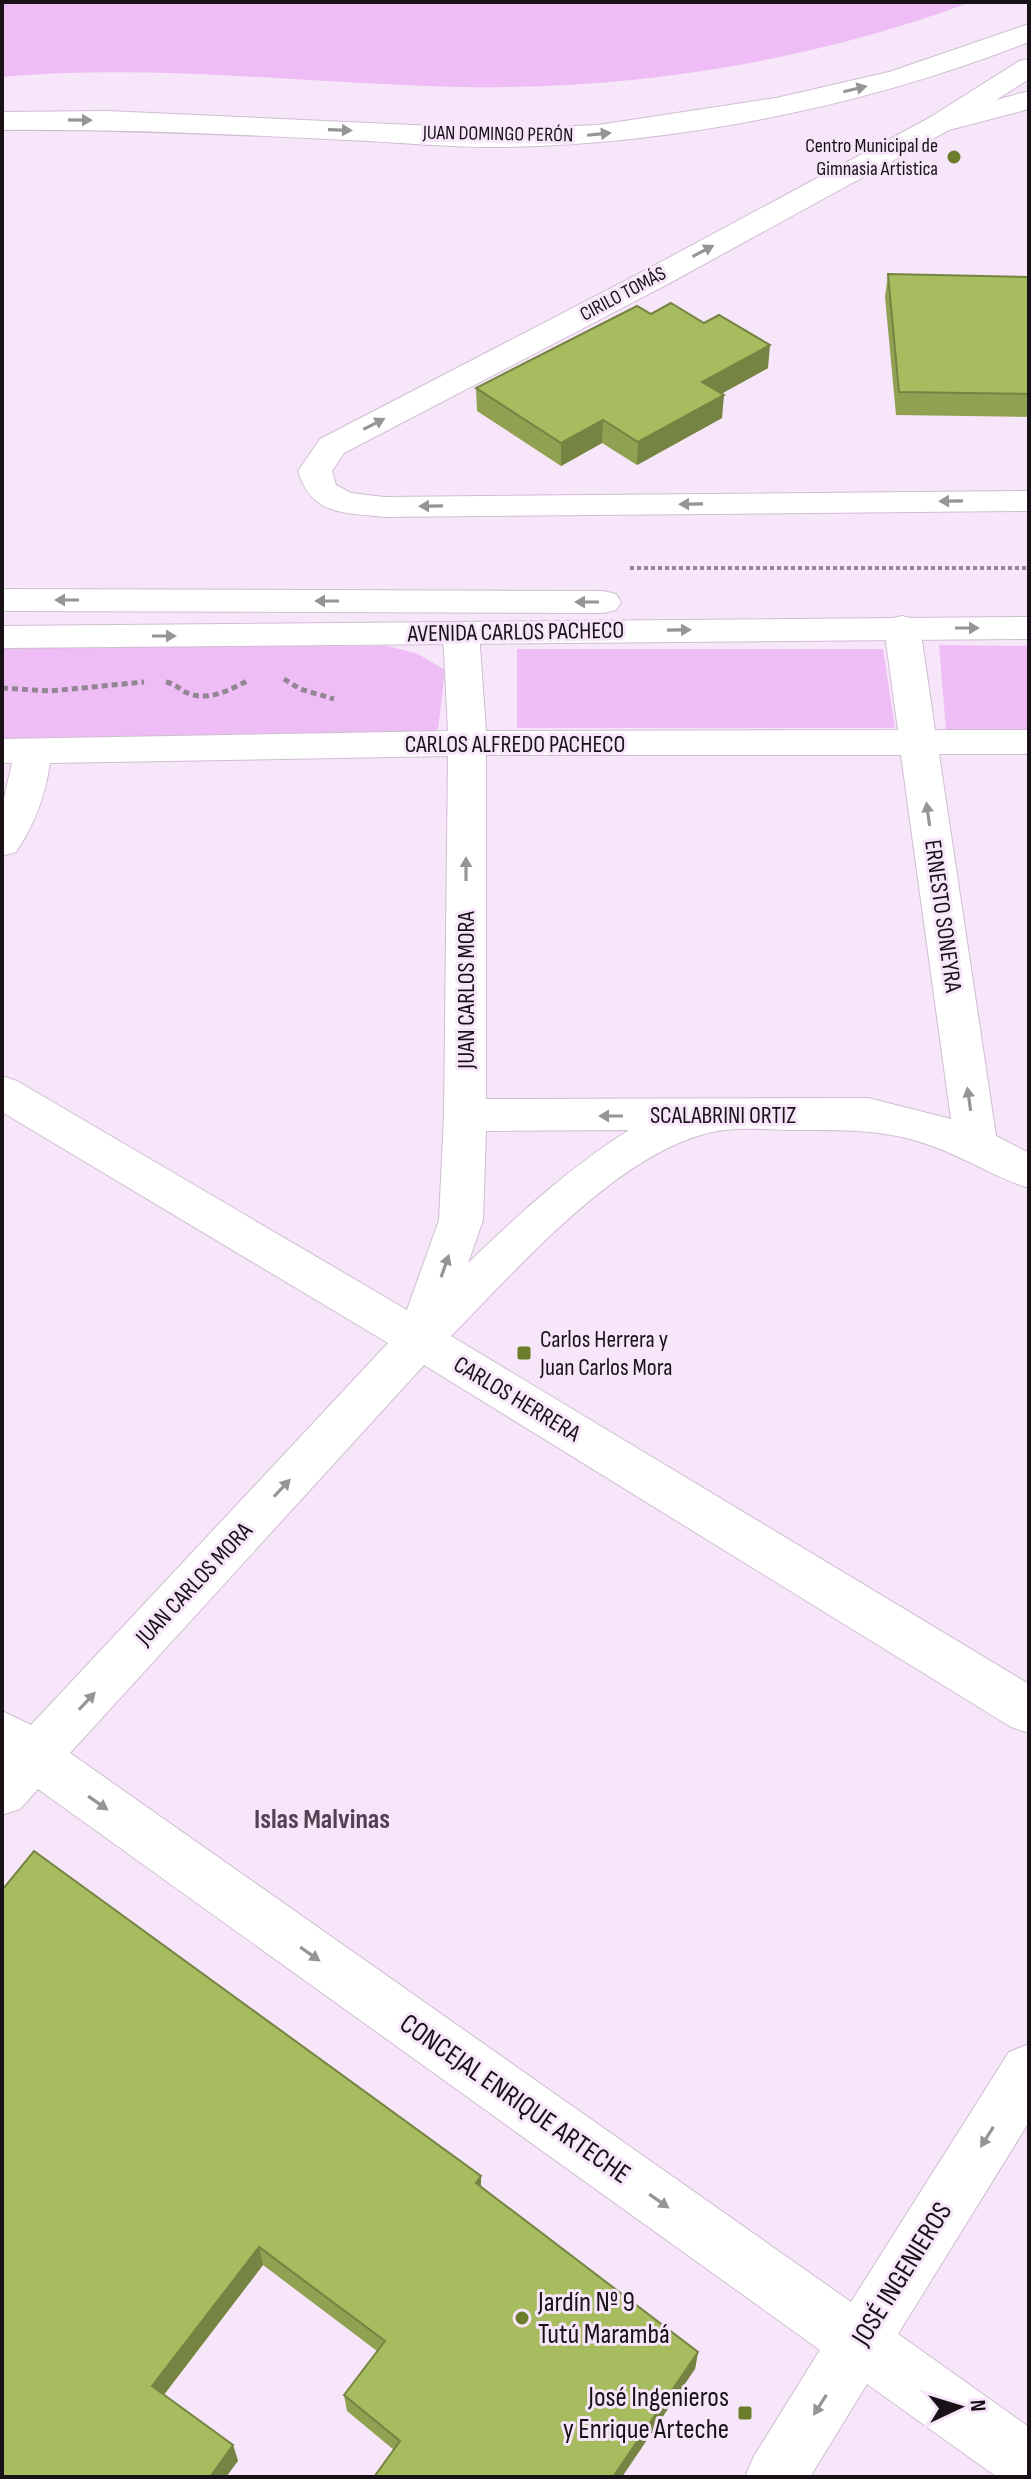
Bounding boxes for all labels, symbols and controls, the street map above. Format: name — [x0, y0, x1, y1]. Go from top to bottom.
one-way arrow — [843, 82, 868, 95]
one-way arrow — [68, 113, 93, 126]
street label: JUAN DOMINGO PERÓN — [422, 121, 573, 147]
one-way arrow — [328, 123, 353, 136]
one-way arrow — [587, 127, 612, 140]
place label: Centro Municipal de Gimnasia Artistica — [805, 134, 938, 181]
marker: Centro Municipal de Gimnasia Artistica — [945, 148, 963, 166]
one-way arrow — [692, 245, 715, 258]
street label: CIRILO TOMÁS — [576, 261, 670, 327]
one-way arrow — [362, 418, 385, 431]
one-way arrow — [938, 495, 963, 508]
one-way arrow — [678, 498, 703, 510]
one-way arrow — [418, 500, 443, 513]
one-way arrow — [54, 594, 79, 606]
one-way arrow — [314, 595, 339, 607]
one-way arrow — [574, 596, 599, 608]
street label: AVENIDA CARLOS PACHECO — [406, 616, 625, 648]
one-way arrow — [955, 622, 980, 634]
one-way arrow — [667, 624, 692, 637]
one-way arrow — [152, 629, 177, 642]
street label: CARLOS ALFREDO PACHECO — [405, 730, 625, 759]
one-way arrow — [921, 801, 934, 826]
street label: ERNESTO SONEYRA — [918, 838, 968, 995]
one-way arrow — [460, 856, 472, 881]
street label: JUAN CARLOS MORA — [452, 911, 481, 1070]
one-way arrow — [962, 1086, 975, 1111]
street label: SCALABRINI ORTIZ — [650, 1101, 796, 1130]
one-way arrow — [598, 1110, 623, 1122]
one-way arrow — [439, 1254, 451, 1278]
place label: Carlos Herrera y Juan Carlos Mora — [539, 1325, 672, 1382]
marker: Carlos Herrera y Juan Carlos Mora — [515, 1344, 533, 1362]
street label: CARLOS HERRERA — [448, 1350, 586, 1449]
one-way arrow — [272, 1479, 290, 1498]
street label: JUAN CARLOS MORA — [129, 1516, 259, 1652]
one-way arrow — [78, 1691, 95, 1711]
one-way arrow — [87, 1795, 109, 1811]
district label: Islas Malvinas — [254, 1803, 390, 1836]
one-way arrow — [300, 1945, 321, 1961]
street label: CONCEJAL ENRIQUE ARTECHE — [393, 2007, 637, 2191]
one-way arrow — [981, 2126, 995, 2148]
one-way arrow — [649, 2193, 670, 2208]
street label: JOSÉ INGENIEROS — [844, 2196, 959, 2353]
place label: Jardín Nº 9 Tutú Marambá — [537, 2286, 670, 2351]
marker: Jardín Nº 9 Tutú Marambá — [513, 2309, 531, 2327]
north arrow — [919, 2367, 999, 2447]
place label: José Ingenieros y Enrique Arteche — [563, 2381, 729, 2446]
one-way arrow — [813, 2394, 827, 2416]
text: N — [964, 2399, 991, 2413]
marker: José Ingenieros y Enrique Arteche — [736, 2404, 754, 2422]

